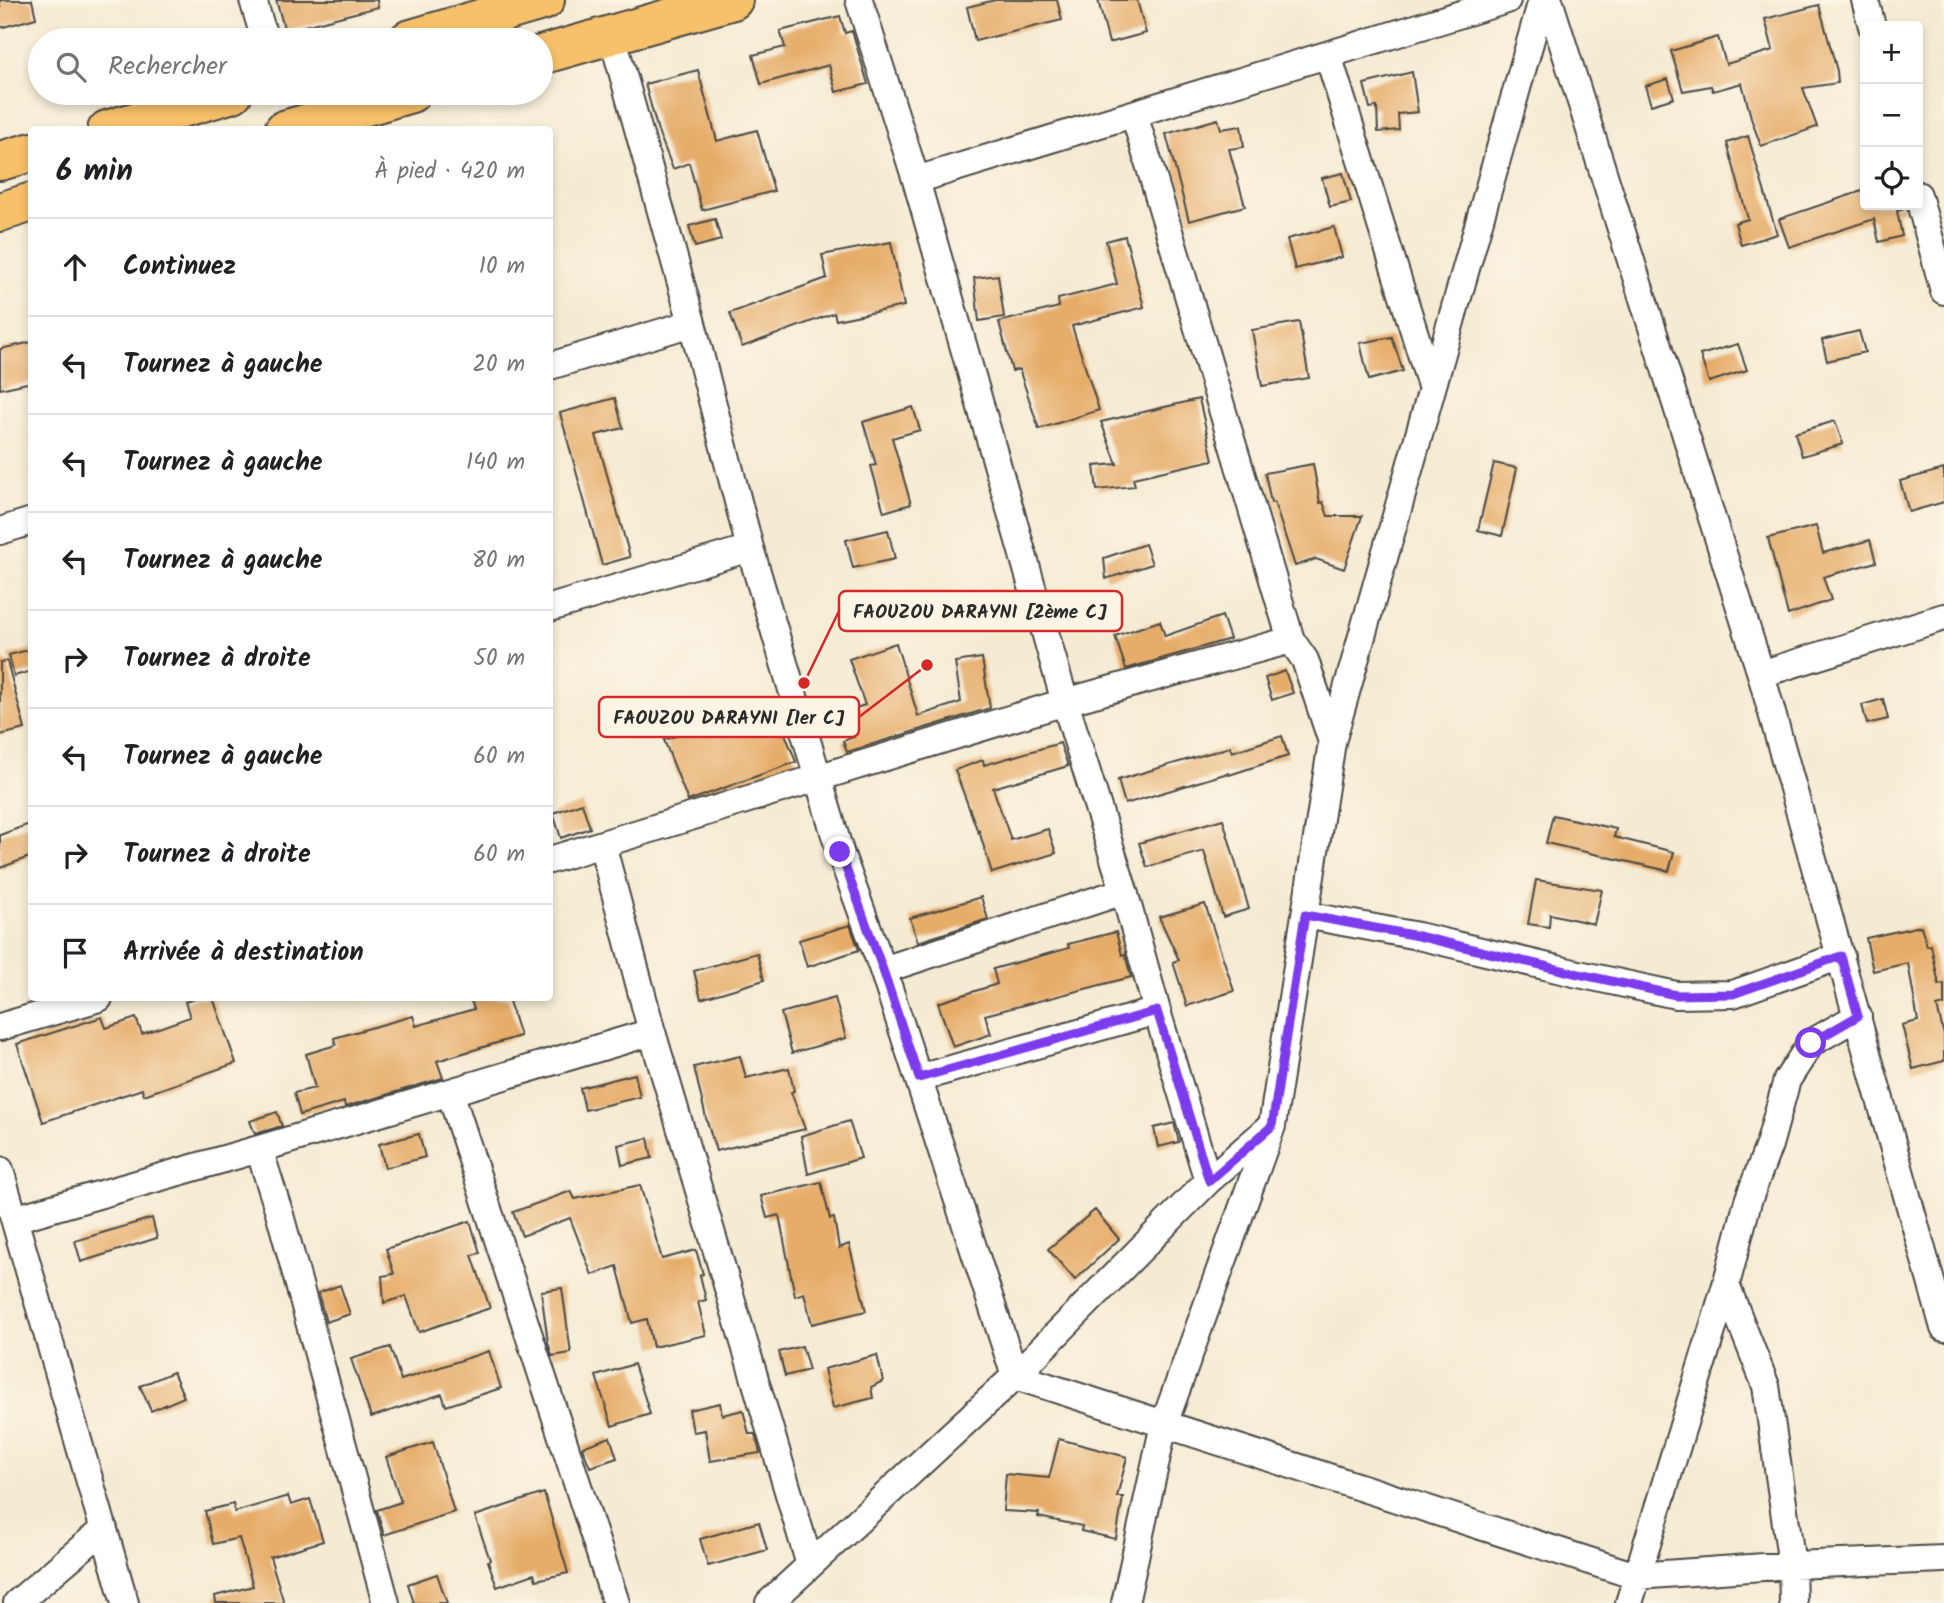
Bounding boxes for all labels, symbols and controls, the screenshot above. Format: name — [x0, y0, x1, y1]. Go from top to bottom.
map controls — [1860, 21, 1923, 210]
button: + — [1860, 21, 1923, 84]
search box — [28, 28, 553, 105]
text: Rechercher — [108, 46, 227, 88]
icon: search — [52, 48, 90, 86]
button: − — [1860, 84, 1923, 147]
button: locate — [1860, 147, 1923, 210]
text: 6 min — [56, 148, 133, 196]
text: À pied · 420 m — [375, 154, 525, 190]
text: Continuez — [123, 246, 236, 288]
icon: ahead — [56, 248, 94, 286]
text: 10 m — [479, 249, 525, 285]
text: Tournez à gauche — [123, 344, 323, 386]
icon: left — [56, 346, 94, 384]
text: 20 m — [473, 347, 525, 383]
text: Tournez à gauche — [123, 442, 323, 484]
icon: left — [56, 444, 94, 482]
text: 140 m — [466, 445, 525, 481]
text: Tournez à gauche — [123, 540, 323, 582]
icon: left — [56, 542, 94, 580]
text: 80 m — [472, 543, 525, 579]
callout: FAOUZOU DARAYNI [2ème C] — [839, 591, 1122, 631]
text: FAOUZOU DARAYNI [2ème C] — [853, 598, 1107, 628]
text: Tournez à droite — [123, 638, 311, 680]
icon: right — [56, 640, 94, 678]
text: 50 m — [474, 641, 525, 677]
callout: FAOUZOU DARAYNI [1er C] — [599, 697, 859, 737]
text: FAOUZOU DARAYNI [1er C] — [613, 704, 845, 734]
text: Tournez à gauche — [123, 736, 323, 778]
icon: left — [56, 738, 94, 776]
text: 60 m — [473, 739, 525, 775]
text: Tournez à droite — [123, 834, 311, 876]
icon: right — [56, 836, 94, 874]
route end — [824, 836, 855, 867]
text: 60 m — [473, 837, 525, 873]
text: Arrivée à destination — [123, 932, 364, 974]
icon: arrive — [56, 934, 94, 972]
route start — [1795, 1027, 1826, 1058]

